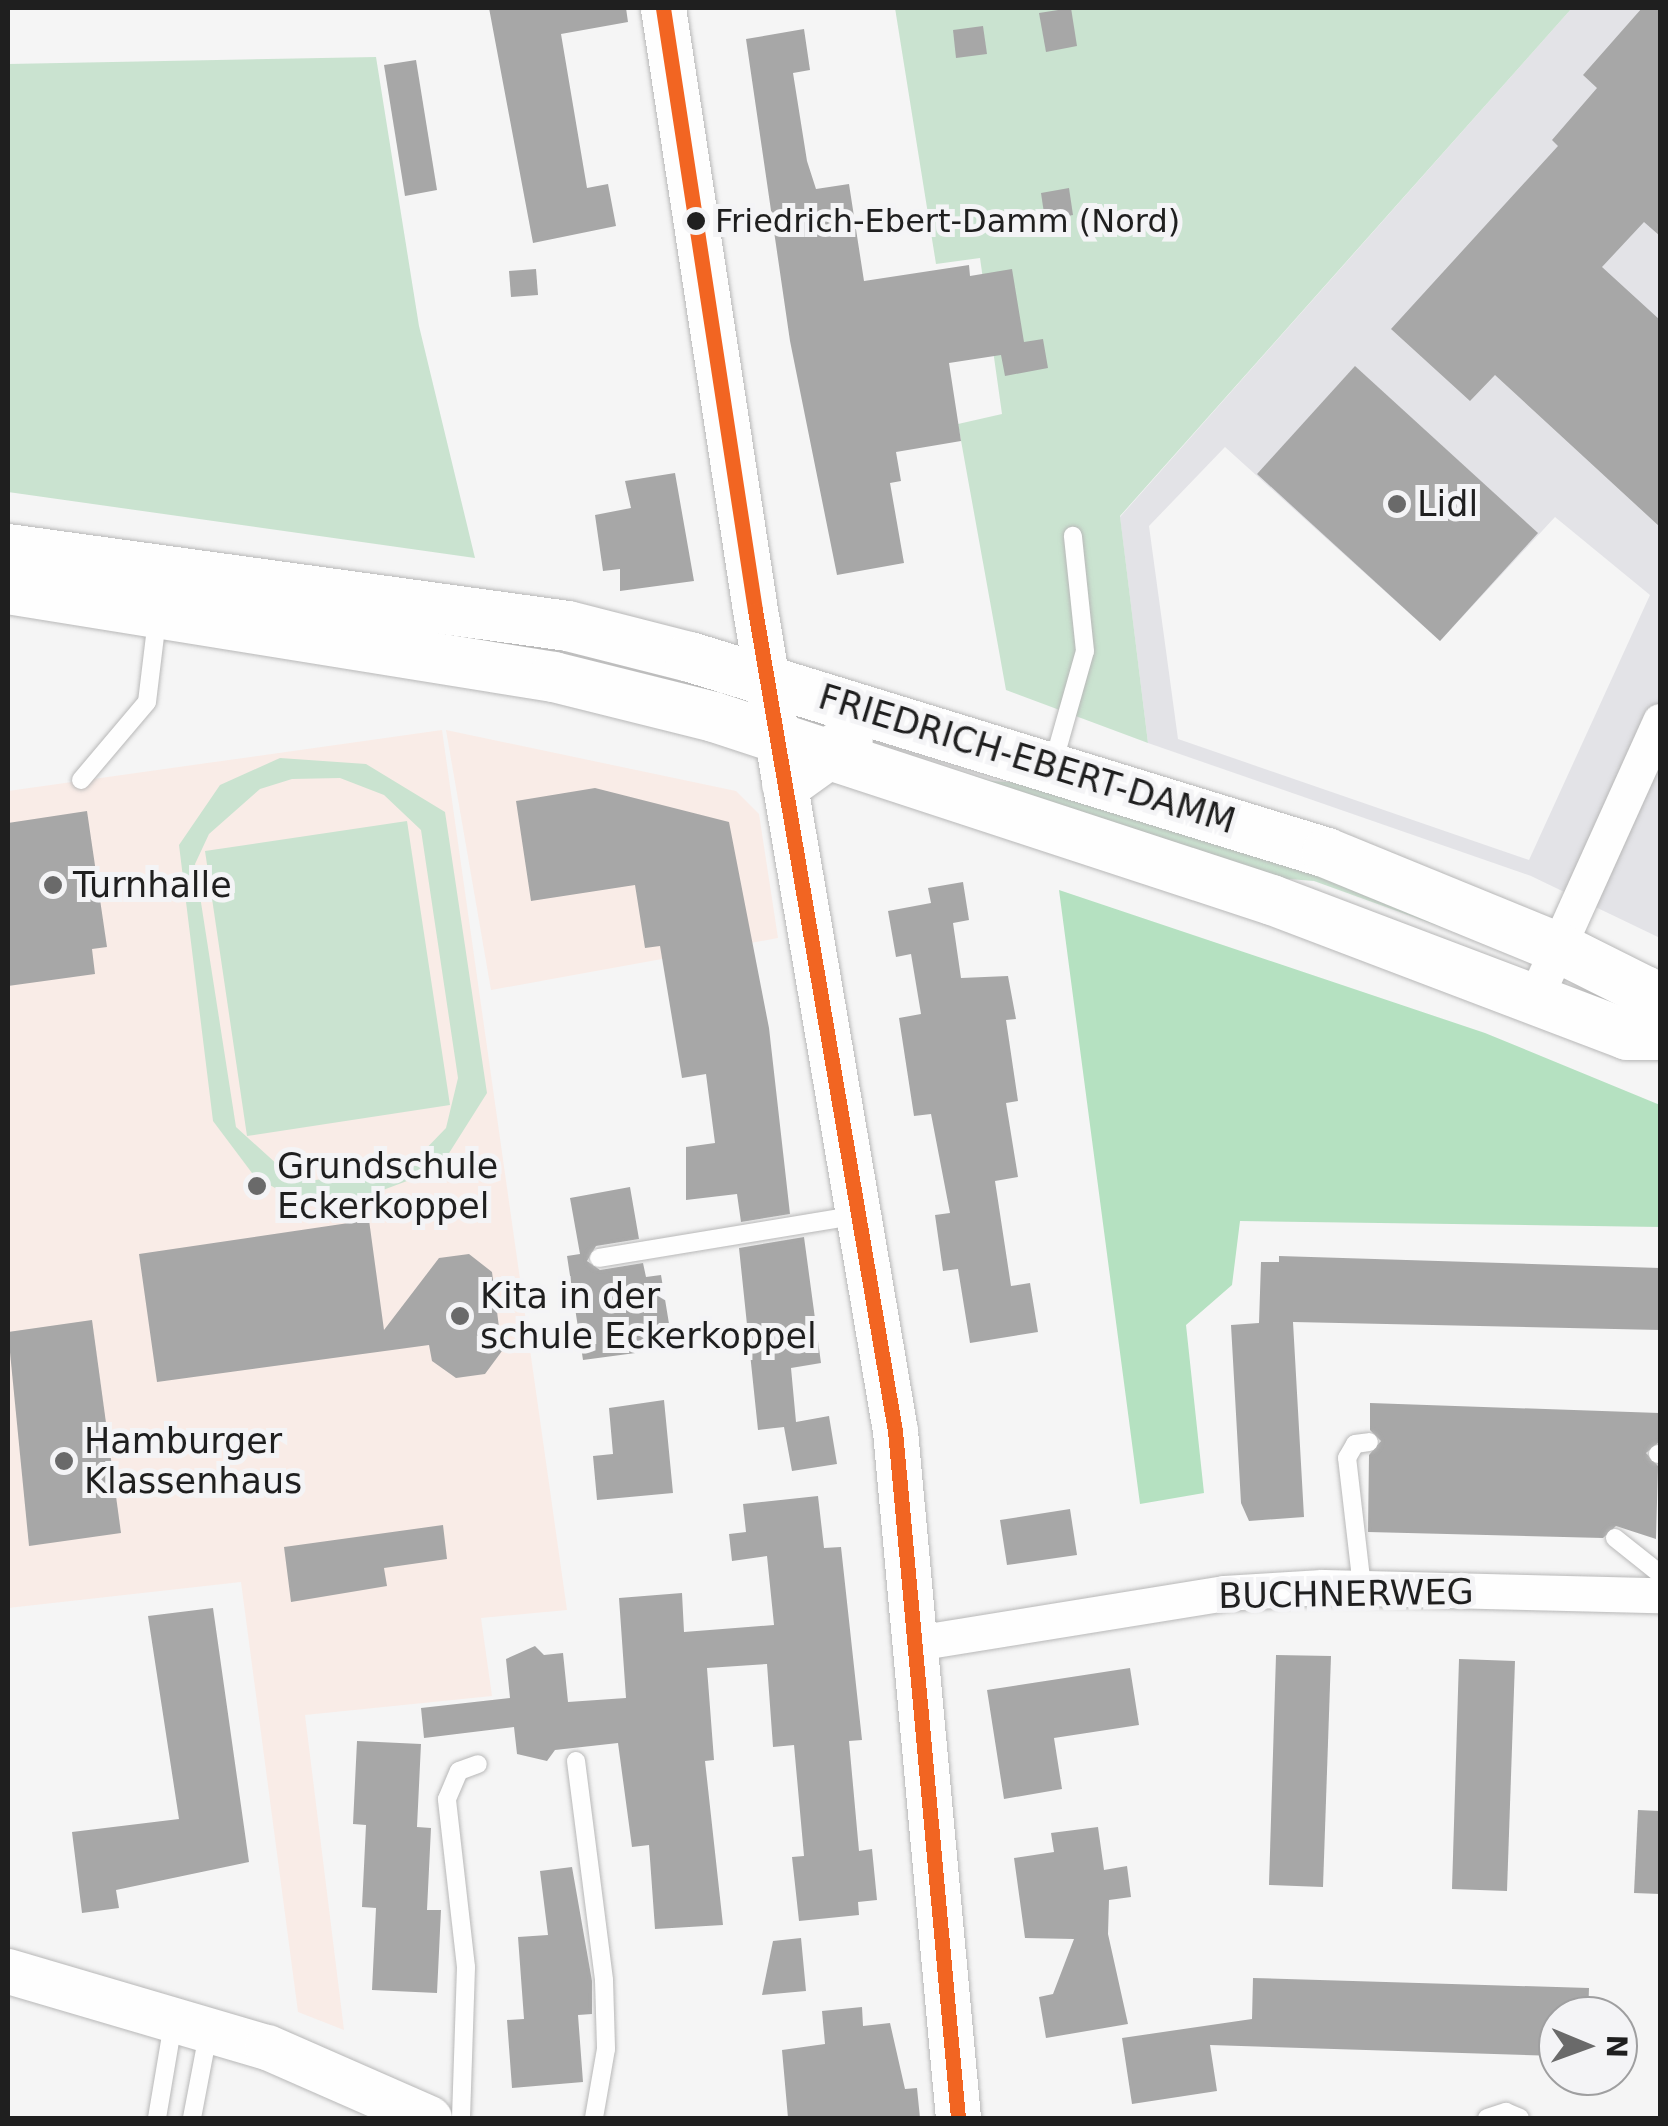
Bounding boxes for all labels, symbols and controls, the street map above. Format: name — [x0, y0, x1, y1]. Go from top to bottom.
place label: Friedrich-Ebert-Damm (Nord) — [715, 202, 1180, 240]
marker: Friedrich-Ebert-Damm (Nord) — [686, 211, 706, 231]
place label: Lidl — [1417, 483, 1478, 525]
marker: Lidl — [1386, 493, 1408, 515]
street label: FRIEDRICH-EBERT-DAMM — [814, 676, 1240, 842]
place label: Turnhalle — [73, 864, 232, 906]
marker: Turnhalle — [42, 874, 64, 896]
place label: Grundschule Eckerkoppel — [277, 1145, 498, 1227]
marker: Grundschule Eckerkoppel — [246, 1175, 268, 1197]
place label: Kita in der schule Eckerkoppel — [480, 1275, 817, 1357]
marker: Kita in der schule Eckerkoppel — [449, 1305, 471, 1327]
place label: Hamburger Klassenhaus — [84, 1420, 302, 1502]
marker: Hamburger Klassenhaus — [53, 1450, 75, 1472]
street label: BUCHNERWEG — [1218, 1571, 1474, 1617]
north arrow — [1538, 1996, 1638, 2096]
text: N — [1600, 2034, 1633, 2059]

